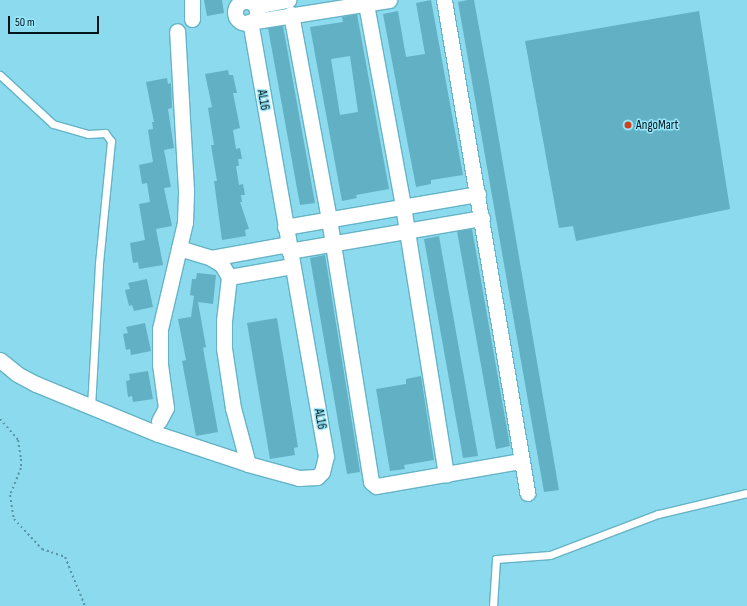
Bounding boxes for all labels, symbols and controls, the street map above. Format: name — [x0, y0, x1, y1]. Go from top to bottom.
scale bar — [10, 8, 101, 34]
text: 50 m — [15, 15, 35, 30]
street label: AL16 — [254, 89, 272, 111]
place label: AngoMart — [636, 117, 678, 133]
marker: AngoMart — [623, 120, 633, 130]
street label: AL16 — [311, 408, 329, 430]

